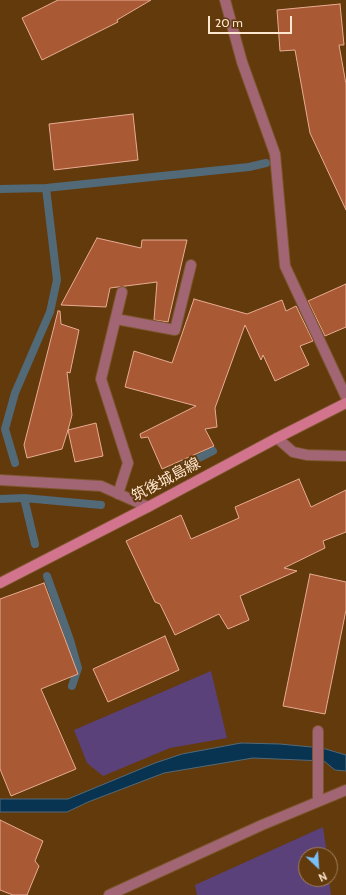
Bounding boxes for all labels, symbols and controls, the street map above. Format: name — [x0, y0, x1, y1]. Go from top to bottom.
scale bar — [210, 8, 294, 34]
text: 20 m — [215, 15, 243, 30]
street label: 筑後城島線 — [129, 454, 203, 506]
north arrow — [298, 847, 338, 887]
text: N — [316, 869, 329, 885]

